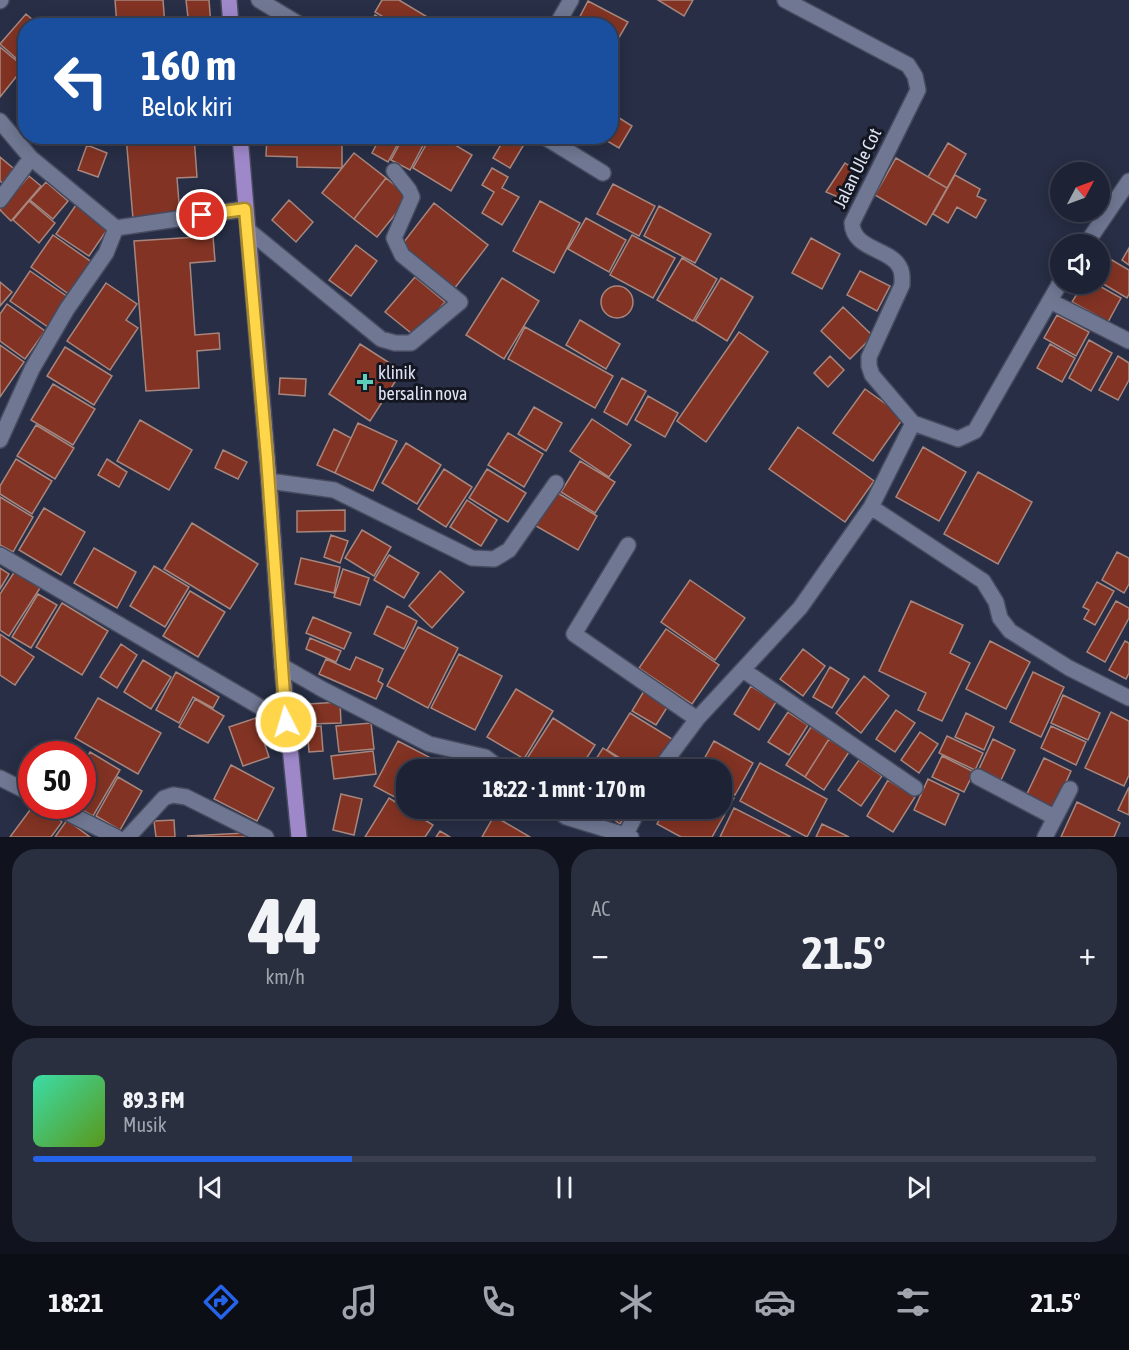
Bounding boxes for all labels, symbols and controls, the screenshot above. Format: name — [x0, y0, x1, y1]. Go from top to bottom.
text: 160 m — [141, 41, 236, 89]
icon: left — [42, 42, 120, 120]
text: Belok kiri — [141, 91, 233, 122]
street label: Jalan Ule Cot — [829, 125, 885, 211]
north arrow — [1050, 162, 1110, 222]
map controls — [1050, 162, 1110, 294]
pin — [176, 189, 227, 240]
icon: arrive — [185, 198, 218, 231]
button: sound — [1050, 234, 1110, 294]
place label: klinik bersalin nova — [378, 362, 467, 404]
marker: klinik bersalin nova — [356, 373, 374, 391]
position arrow — [254, 690, 318, 754]
speed limit sign: 50 — [18, 741, 96, 819]
text: 18:22 · 1 mnt · 170 m — [483, 776, 645, 802]
text: 44 — [249, 881, 322, 971]
text: AC — [592, 897, 610, 920]
text: 21.5° — [802, 927, 886, 979]
text: − — [592, 934, 609, 972]
text: + — [1079, 934, 1096, 972]
text: km/h — [265, 965, 305, 988]
text: 89.3 FM — [123, 1087, 185, 1113]
text: Musik — [123, 1113, 167, 1136]
icon: previous — [194, 1171, 227, 1204]
icon: pause — [548, 1171, 581, 1204]
icon: next — [902, 1171, 935, 1204]
icon: directions — [200, 1281, 242, 1323]
icon: music — [339, 1281, 381, 1323]
icon: phone — [477, 1281, 519, 1323]
icon: climate — [615, 1281, 657, 1323]
icon: car — [754, 1281, 796, 1323]
icon: filters — [892, 1281, 934, 1323]
text: 18:21 — [48, 1287, 104, 1318]
text: 21.5° — [1030, 1287, 1081, 1318]

